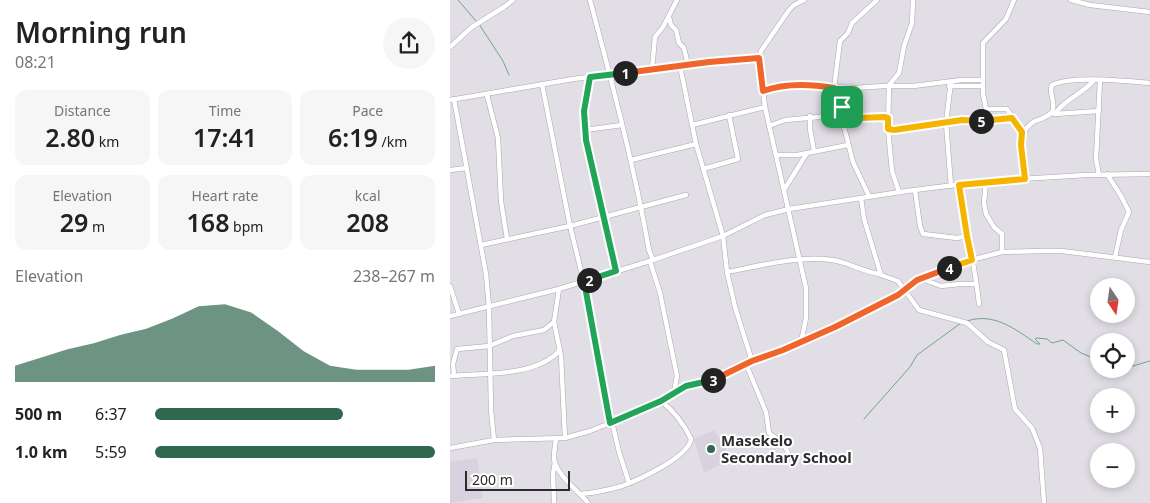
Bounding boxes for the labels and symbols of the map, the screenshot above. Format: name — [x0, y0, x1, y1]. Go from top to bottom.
pin: 1 — [612, 60, 638, 86]
pin — [821, 86, 863, 128]
pin: 5 — [968, 108, 994, 134]
pin: 4 — [936, 256, 962, 280]
pin: 2 — [576, 268, 602, 292]
north arrow — [1090, 278, 1135, 322]
pin: 3 — [700, 368, 726, 392]
place label: Masekelo Secondary School — [721, 430, 852, 467]
marker: Masekelo Secondary School — [705, 443, 717, 455]
scale bar — [465, 468, 570, 491]

